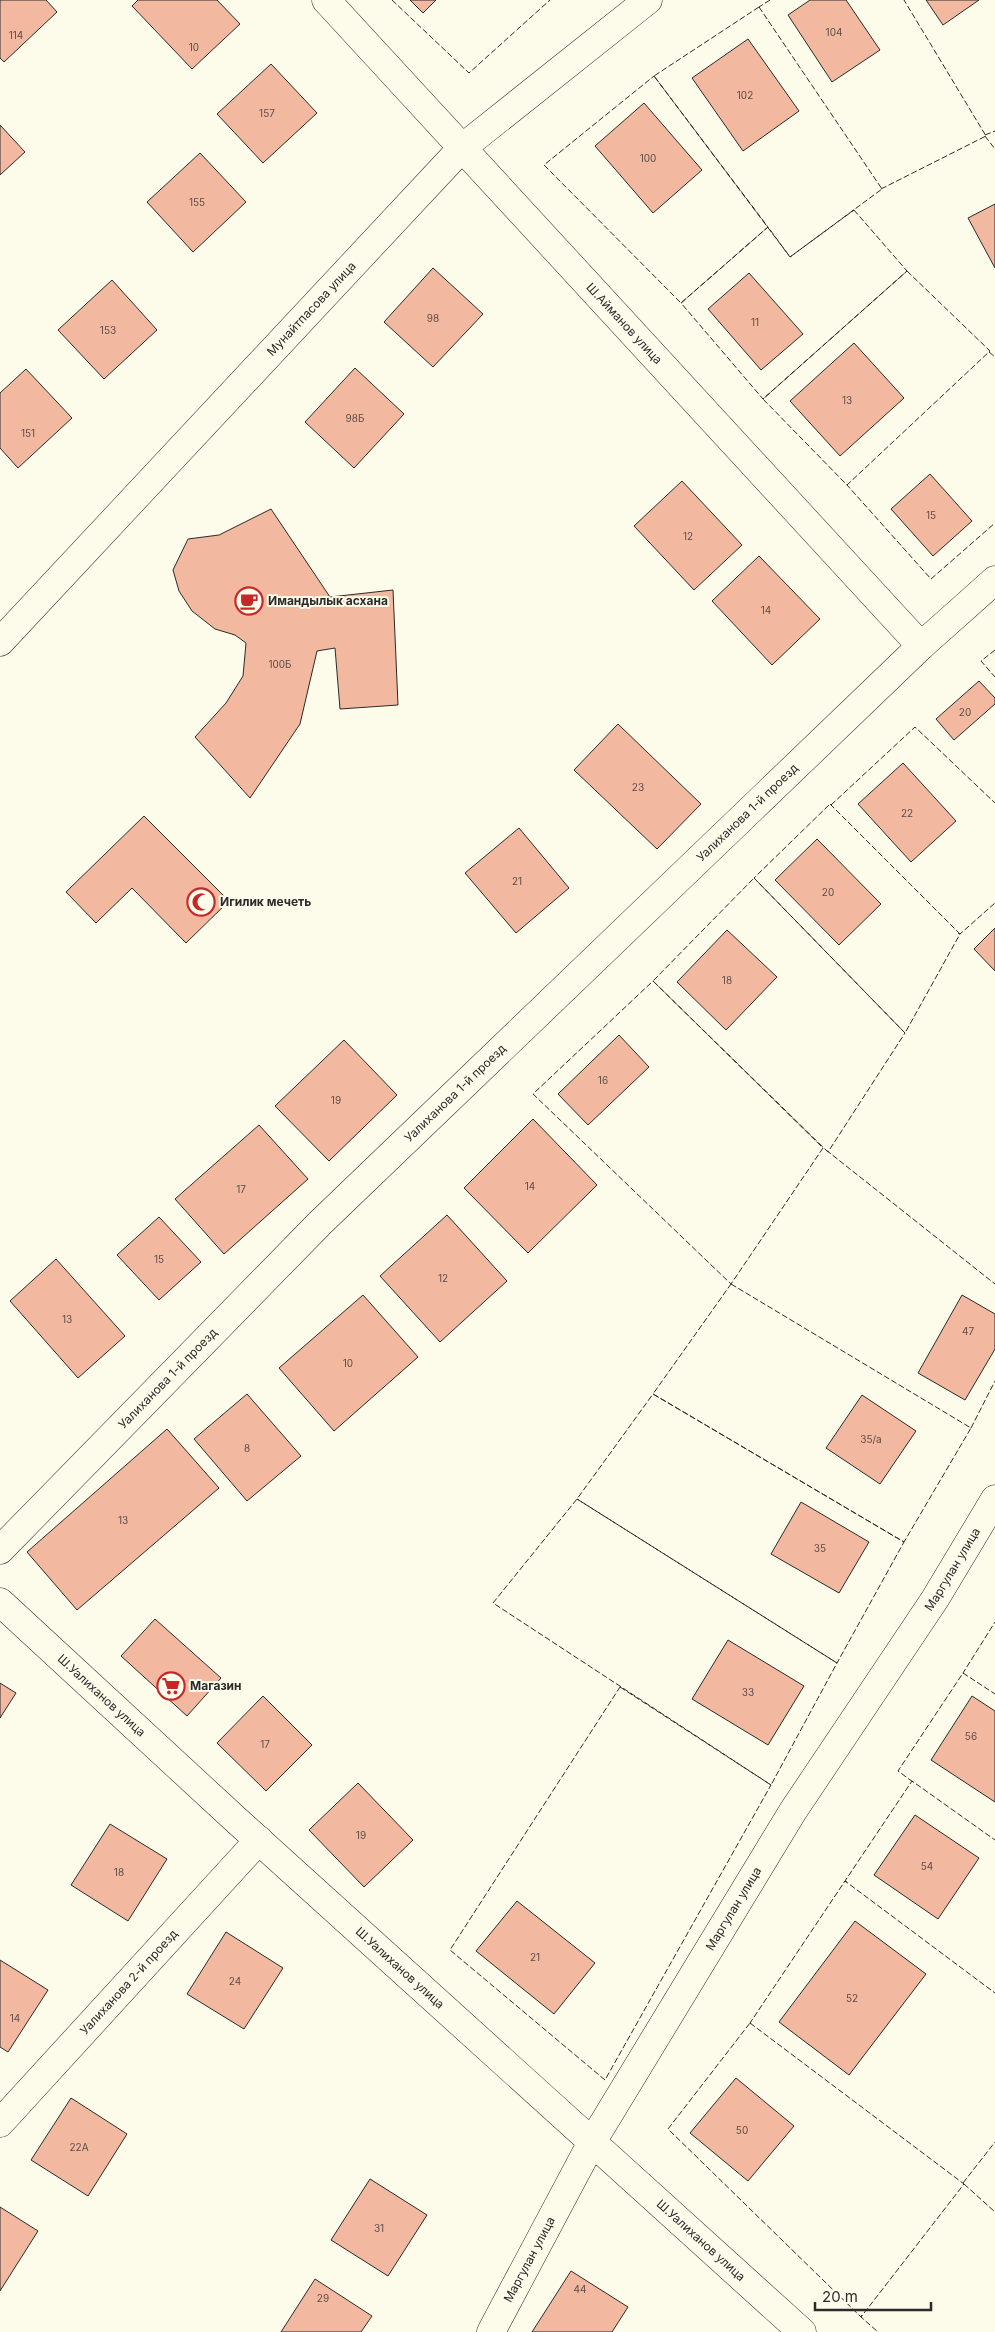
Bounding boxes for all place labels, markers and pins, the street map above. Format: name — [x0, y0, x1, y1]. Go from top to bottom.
cafe icon: Имандылык асхана — [234, 586, 264, 616]
place label: Имандылык асхана — [268, 593, 388, 608]
mosque icon: Игилик мечеть — [186, 887, 216, 917]
place label: Игилик мечеть — [220, 894, 311, 909]
supermarket icon: Магазин — [156, 1671, 186, 1701]
place label: Магазин — [190, 1678, 242, 1693]

